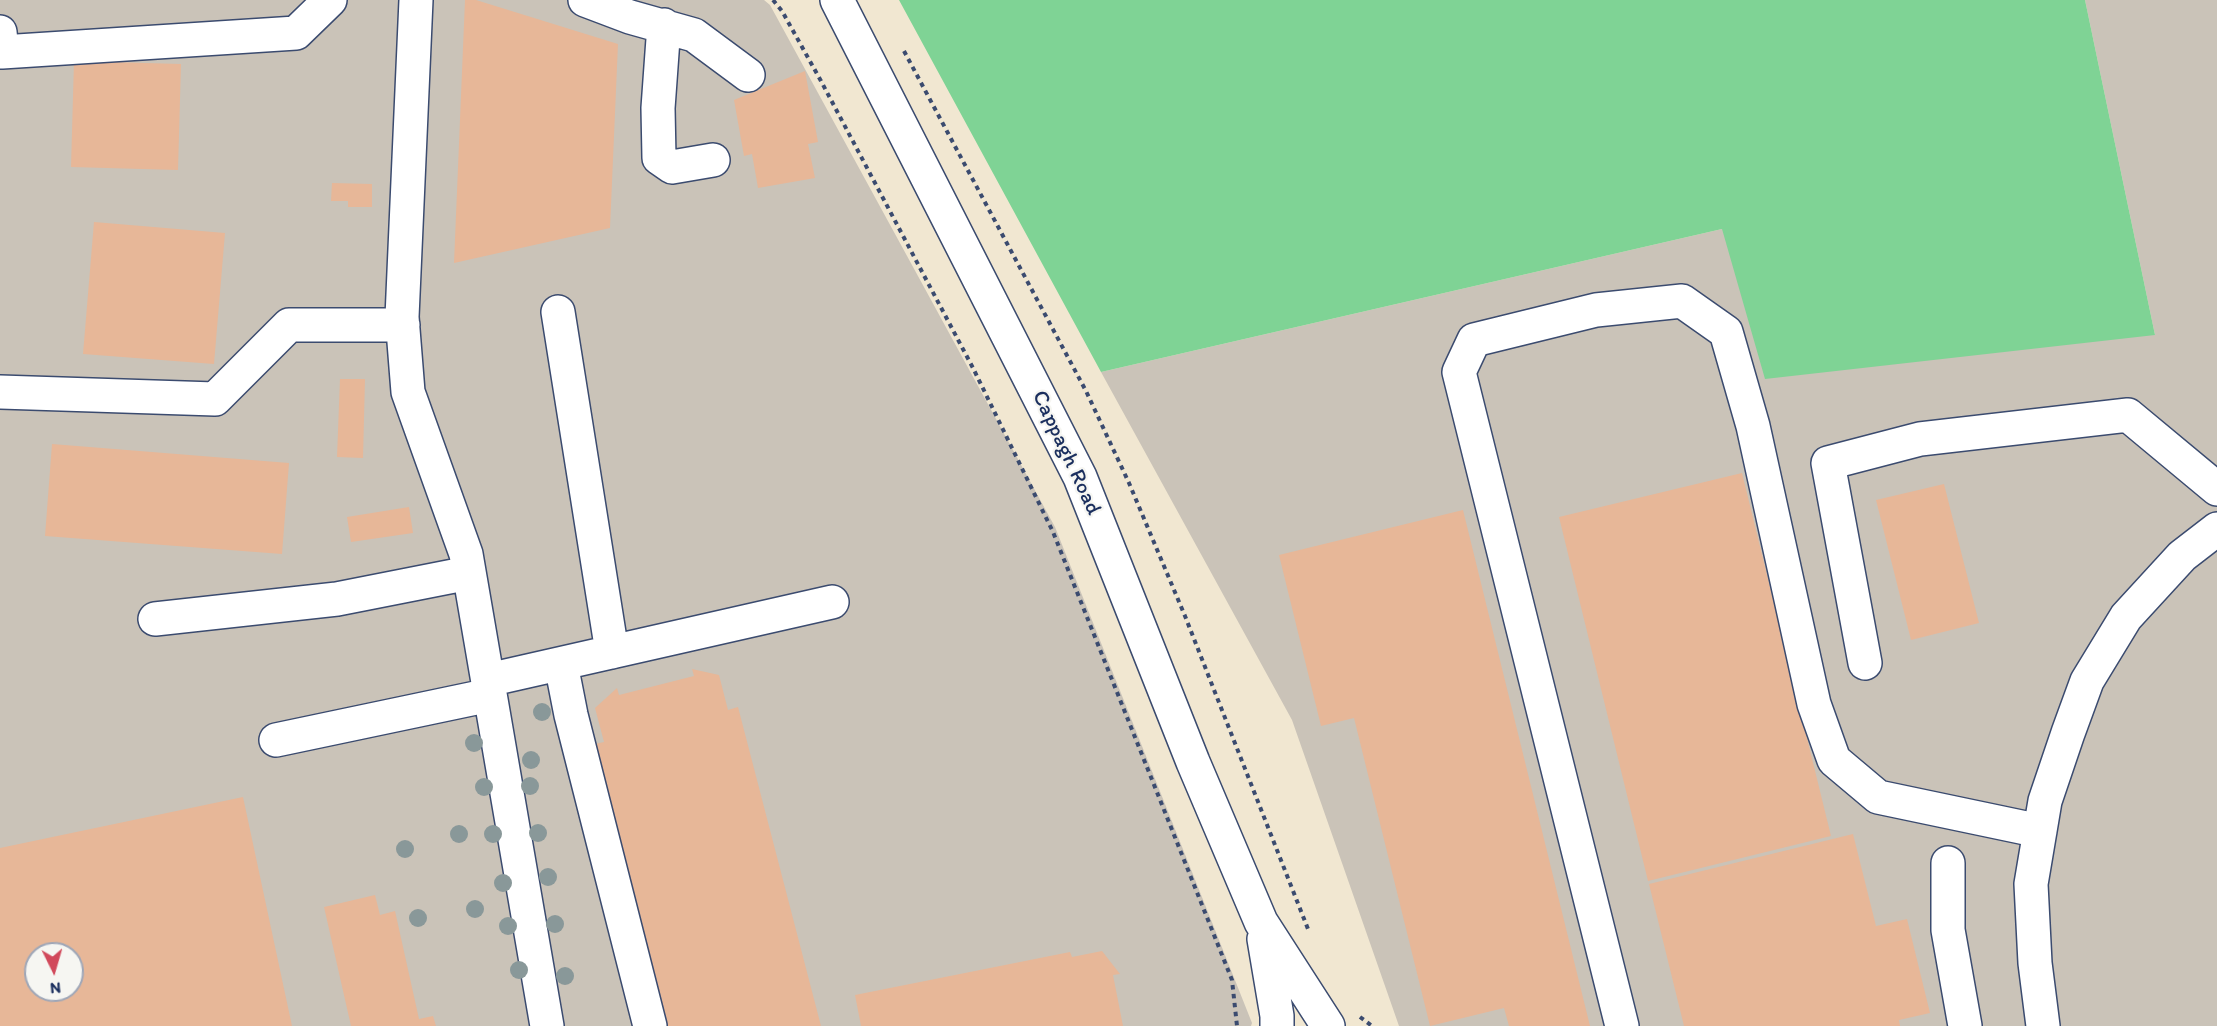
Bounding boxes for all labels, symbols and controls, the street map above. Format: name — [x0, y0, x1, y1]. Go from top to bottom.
street label: Cappagh Road — [1026, 387, 1106, 519]
north arrow — [24, 942, 84, 1002]
text: N — [49, 979, 62, 998]

